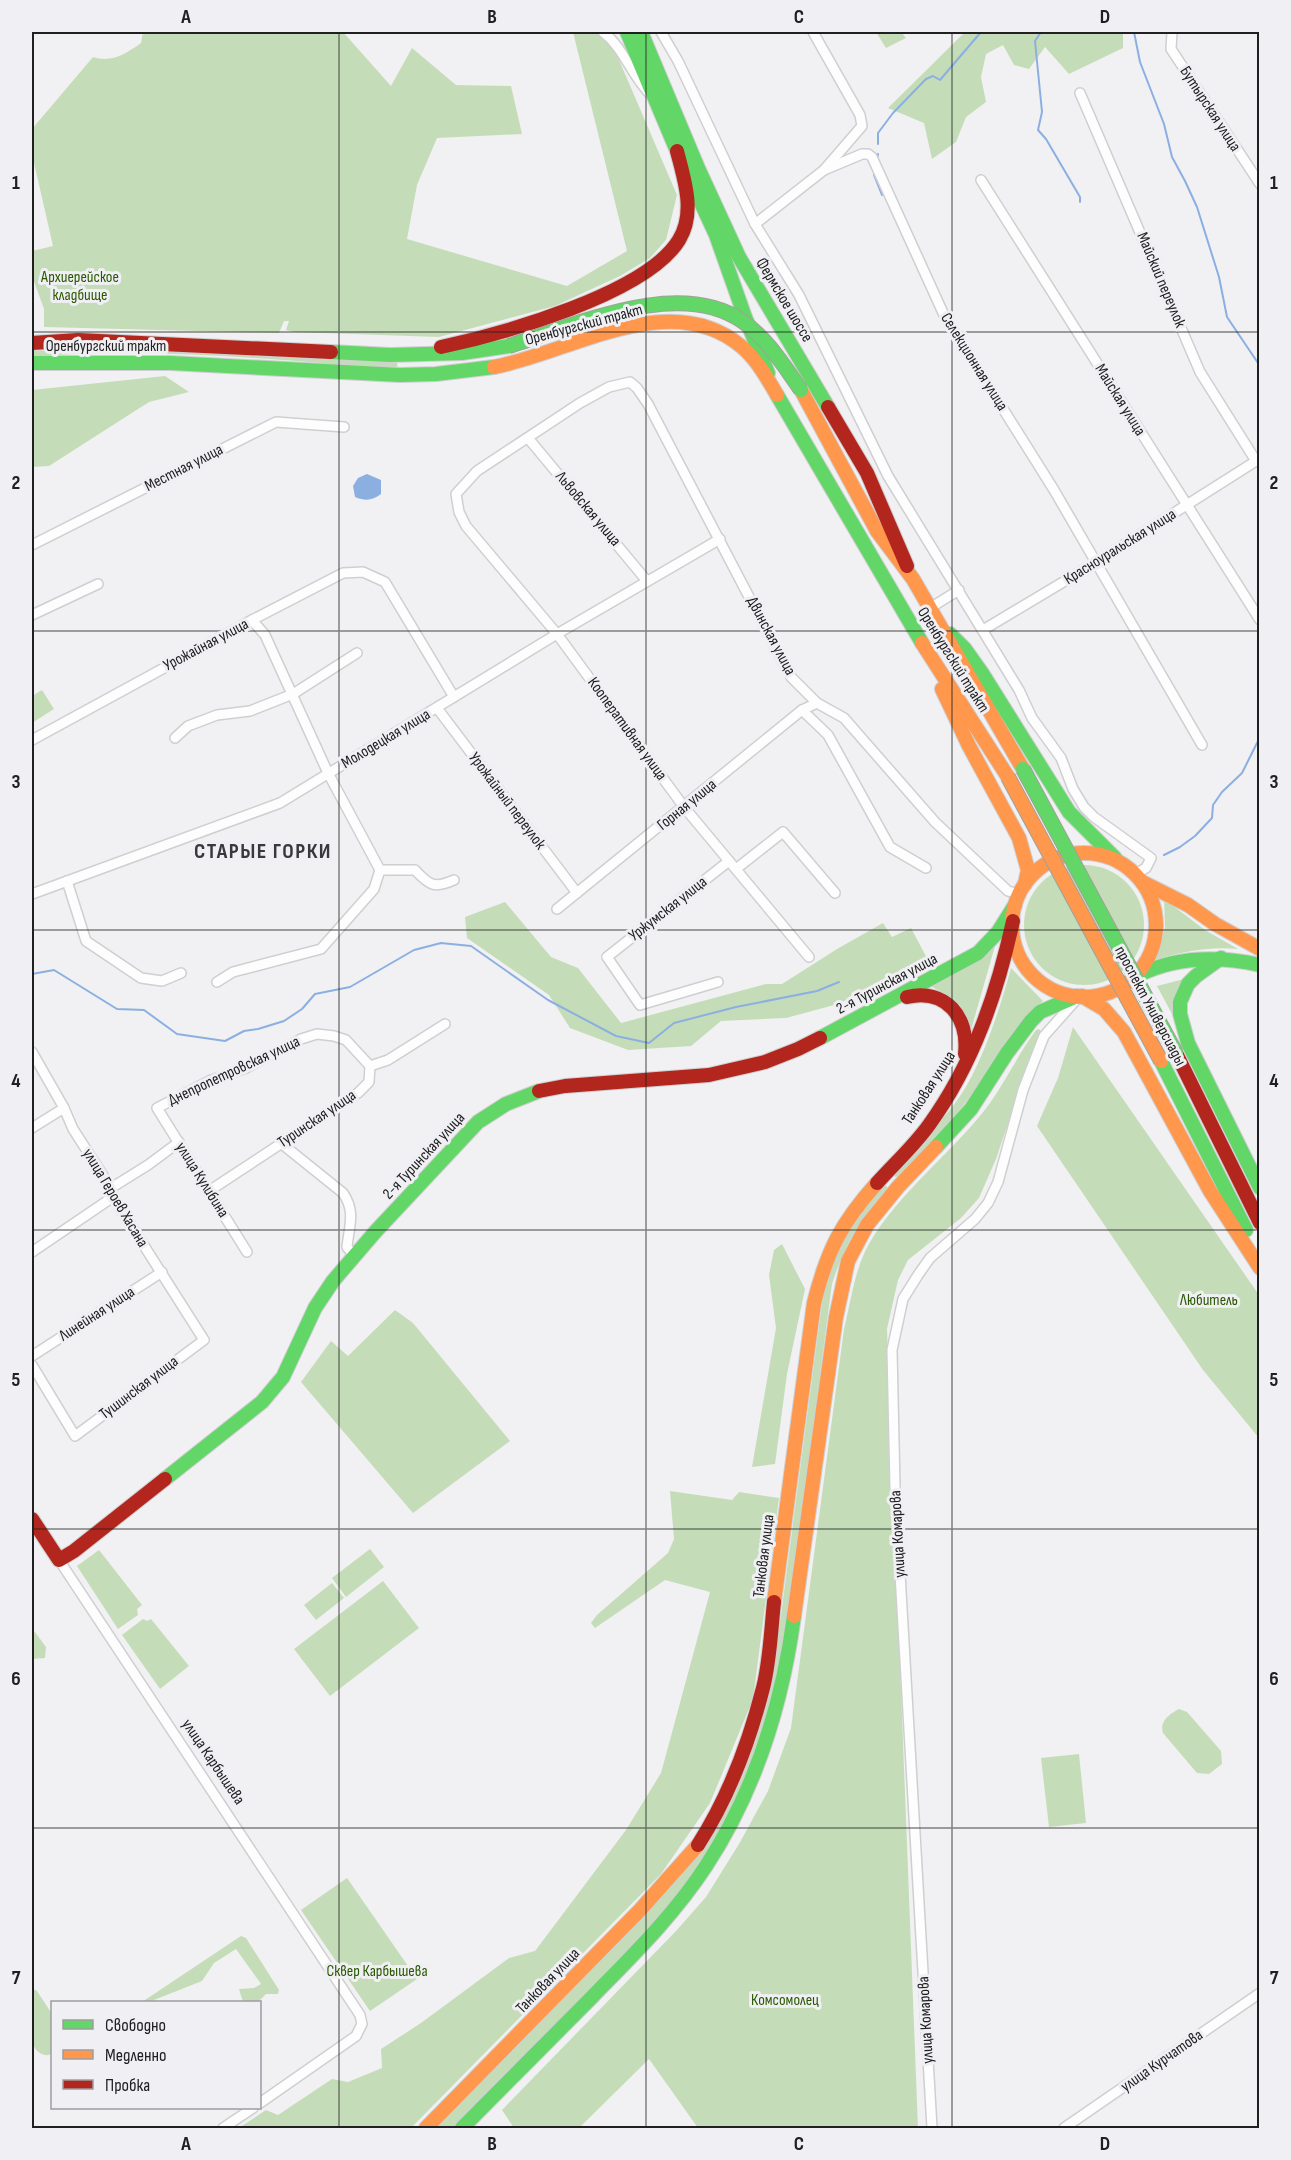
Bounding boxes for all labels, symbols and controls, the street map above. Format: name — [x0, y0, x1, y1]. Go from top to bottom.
text: A — [180, 5, 191, 29]
text: B — [487, 5, 497, 29]
text: C — [794, 5, 804, 29]
text: D — [1100, 5, 1110, 29]
street label: Бутырская улица — [1175, 63, 1245, 155]
text: 1 — [12, 171, 20, 195]
text: 1 — [1270, 171, 1278, 195]
street label: Майский переулок — [1132, 230, 1190, 331]
street label: Фермское шоссе — [751, 254, 817, 346]
park label: Архиерейское кладбище — [40, 268, 119, 305]
street label: Оренбургский тракт — [523, 300, 645, 350]
street label: Селекционная улица — [936, 310, 1012, 414]
street label: Оренбургский тракт — [46, 337, 166, 356]
street label: Майская улица — [1091, 361, 1149, 439]
street label: Местная улица — [142, 440, 226, 496]
street label: Львовская улица — [551, 467, 625, 550]
text: 2 — [12, 471, 20, 495]
text: 2 — [1270, 471, 1278, 495]
street label: Красноуральская улица — [1060, 505, 1180, 589]
street label: Двинская улица — [742, 594, 800, 678]
street label: Оренбургский тракт — [913, 604, 993, 716]
street label: Урожайная улица — [160, 615, 252, 675]
street label: Кооперативная улица — [583, 674, 671, 784]
street label: Молодецкая улица — [338, 705, 434, 773]
street label: Урожайный переулок — [464, 749, 550, 854]
text: 3 — [12, 770, 21, 794]
text: 3 — [1270, 770, 1279, 794]
street label: Горная улица — [653, 775, 721, 835]
district label: СТАРЫЕ ГОРКИ — [194, 838, 332, 865]
street label: Уржумская улица — [625, 873, 711, 945]
street label: проспект Универсиады — [1110, 943, 1190, 1069]
street label: 2-я Туринская улица — [833, 949, 941, 1019]
street label: Днепропетровская улица — [165, 1032, 303, 1110]
street label: Танковая улица — [898, 1048, 960, 1128]
text: 4 — [11, 1069, 21, 1093]
text: 4 — [1269, 1069, 1279, 1093]
street label: Туринская улица — [274, 1086, 360, 1152]
street label: 2-я Туринская улица — [379, 1109, 469, 1203]
street label: улица Кулибина — [171, 1139, 233, 1221]
street label: улица Героев Хасана — [78, 1145, 152, 1251]
street label: Линейная улица — [55, 1283, 138, 1346]
park label: Любитель — [1179, 1291, 1238, 1310]
street label: Тушинская улица — [96, 1352, 182, 1424]
text: 5 — [12, 1368, 21, 1392]
text: 5 — [1270, 1368, 1279, 1392]
street label: улица Комарова — [886, 1490, 910, 1578]
street label: Танковая улица — [749, 1513, 779, 1599]
text: 6 — [11, 1667, 21, 1691]
text: 6 — [1269, 1667, 1279, 1691]
street label: улица Карбышева — [177, 1716, 249, 1808]
street label: Танковая улица — [512, 1944, 584, 2018]
park label: Сквер Карбышева — [326, 1962, 428, 1981]
text: 7 — [12, 1966, 21, 1990]
text: 7 — [1270, 1966, 1279, 1990]
street label: улица Комарова — [914, 1976, 938, 2064]
park label: Комсомолец — [751, 1991, 819, 2010]
legend — [51, 2001, 261, 2109]
text: Свободно — [105, 2015, 166, 2036]
street label: улица Курчатова — [1117, 2026, 1207, 2096]
text: Медленно — [105, 2045, 167, 2066]
text: Пробка — [105, 2075, 150, 2096]
text: A — [180, 2132, 191, 2156]
text: B — [487, 2132, 497, 2156]
text: C — [794, 2132, 804, 2156]
text: D — [1100, 2132, 1110, 2156]

